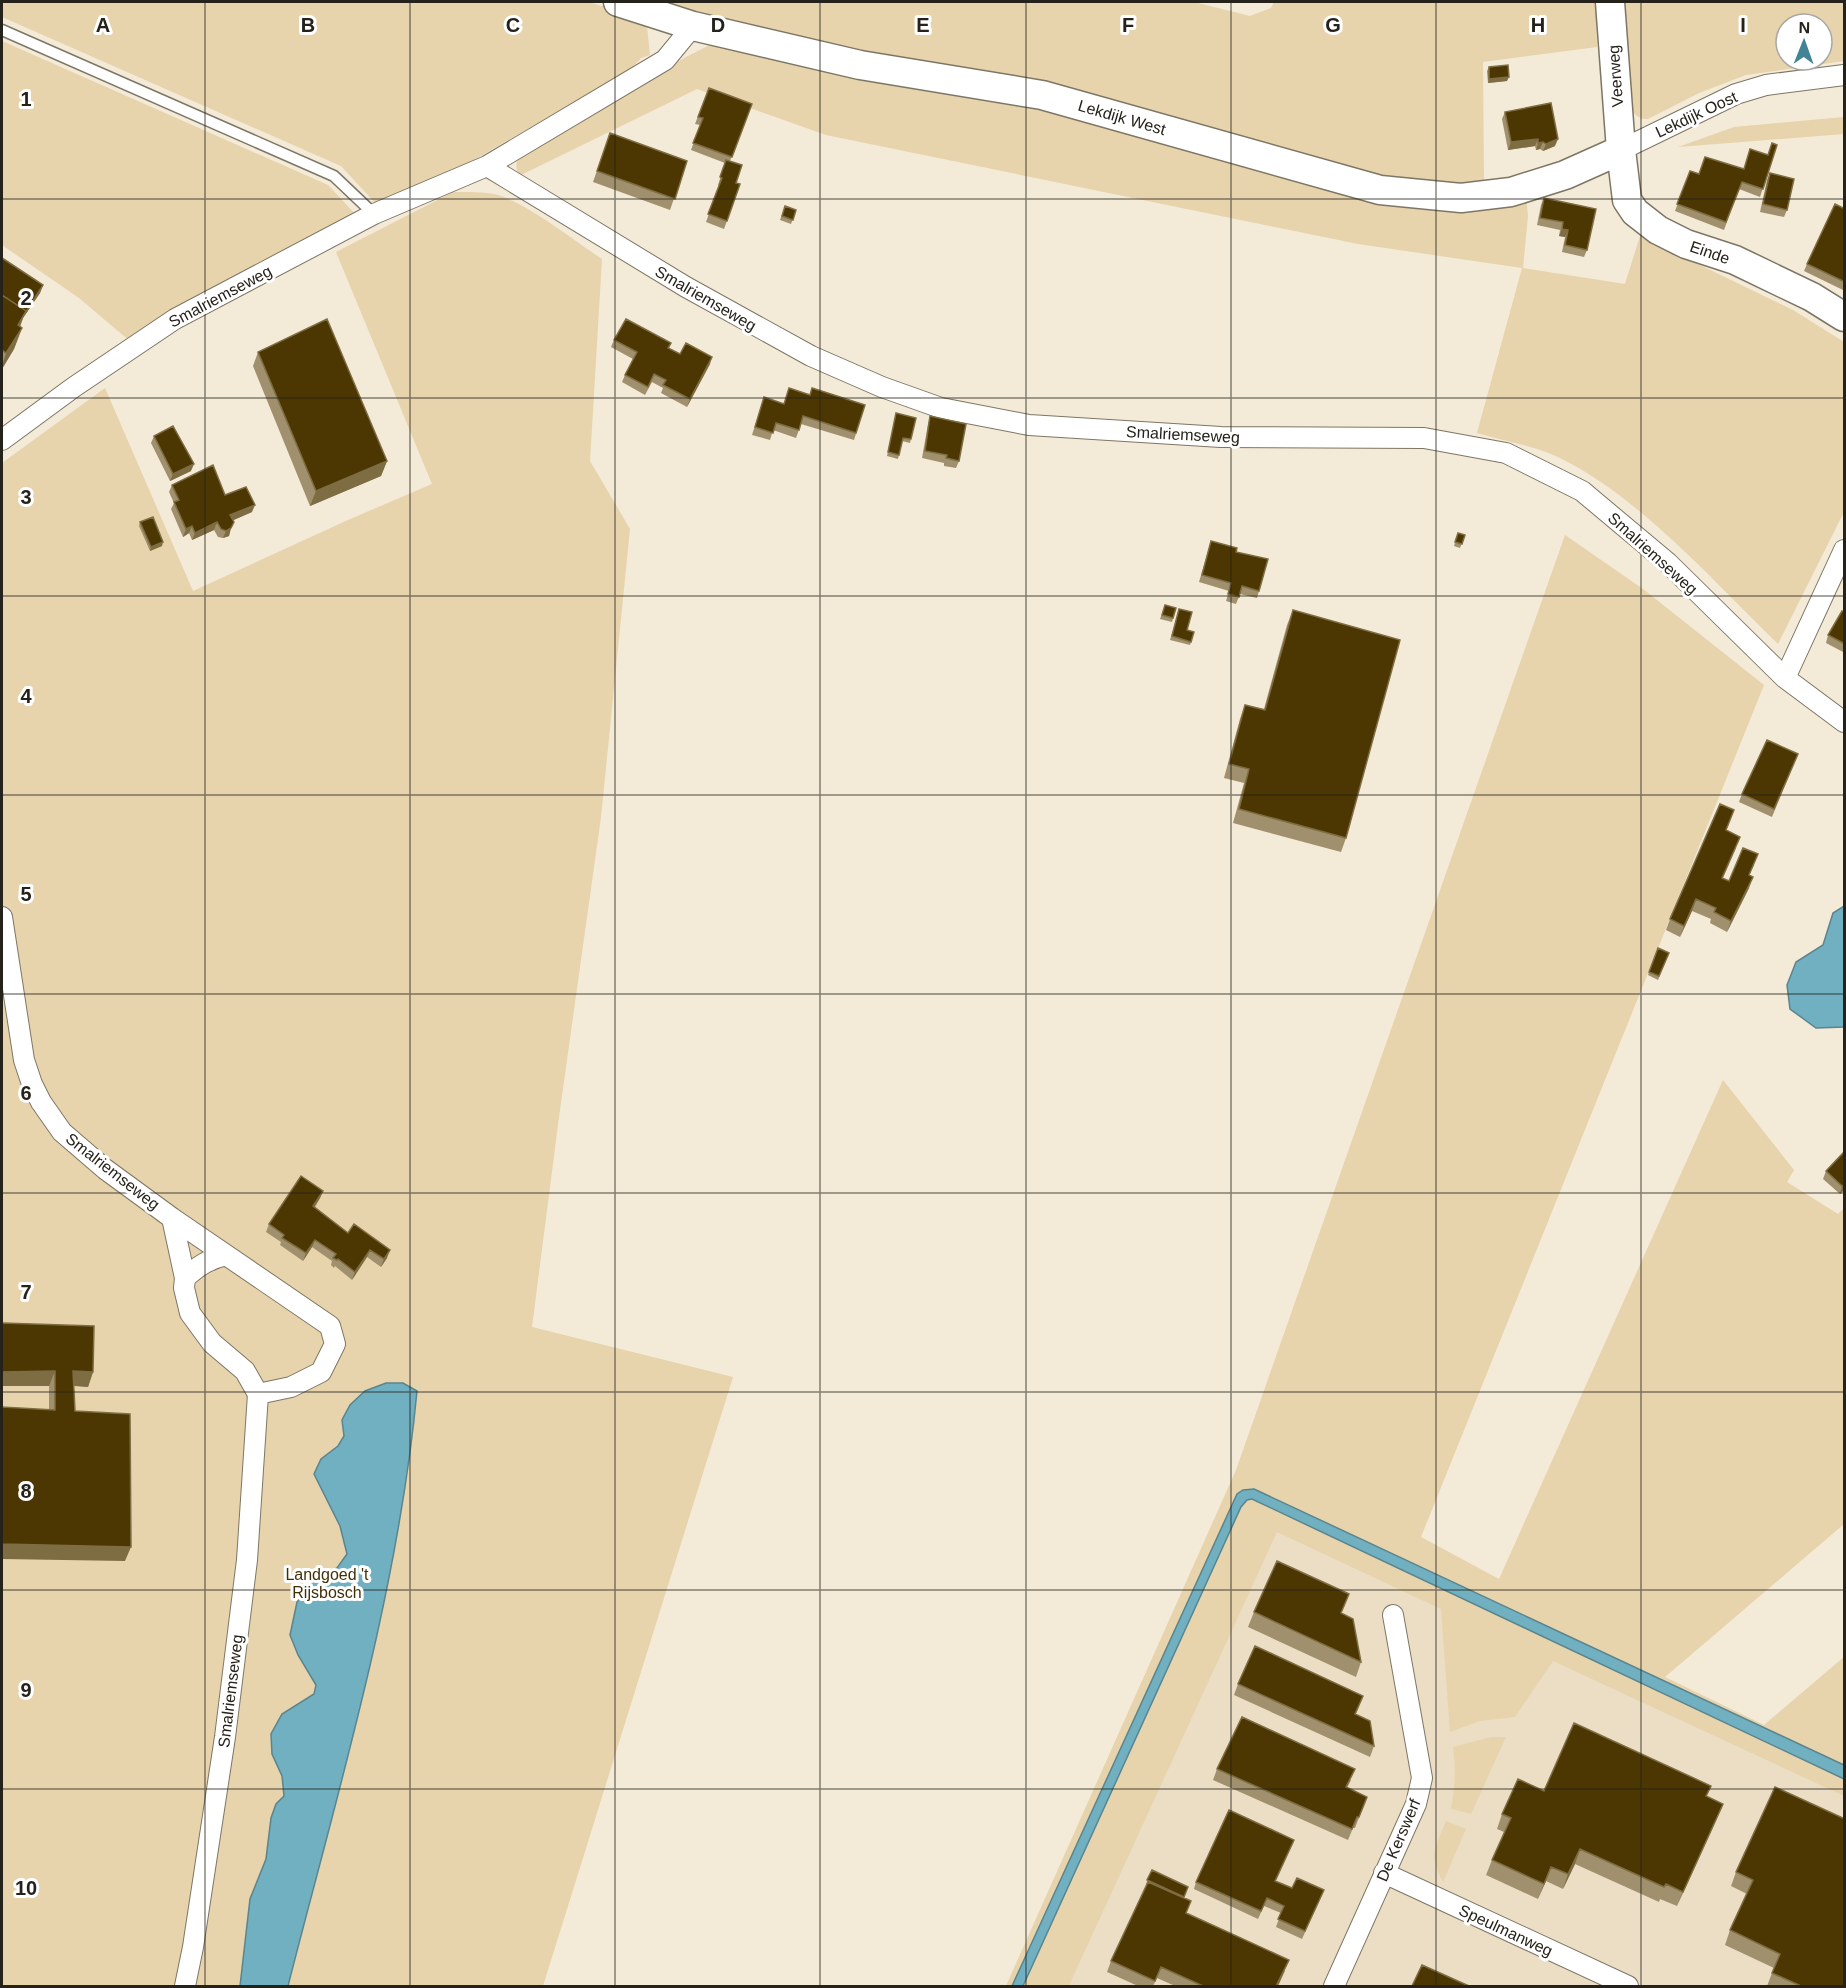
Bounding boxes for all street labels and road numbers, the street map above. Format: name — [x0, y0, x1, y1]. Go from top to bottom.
street label: Veerweg — [1605, 44, 1626, 108]
street label: Lekdijk Oost — [1653, 88, 1740, 141]
street label: Lekdijk West — [1076, 97, 1168, 138]
street label: Einde — [1688, 238, 1732, 267]
street label: Smalriemseweg — [166, 262, 274, 331]
street label: Smalriemseweg — [652, 263, 759, 334]
street label: Smalriemseweg — [1126, 423, 1240, 446]
street label: Smalriemseweg — [1605, 509, 1701, 598]
street label: Smalriemseweg — [63, 1130, 163, 1213]
street label: Smalriemseweg — [215, 1634, 246, 1749]
street label: De Kerswerf — [1373, 1796, 1424, 1884]
street label: Speulmanweg — [1456, 1901, 1555, 1960]

